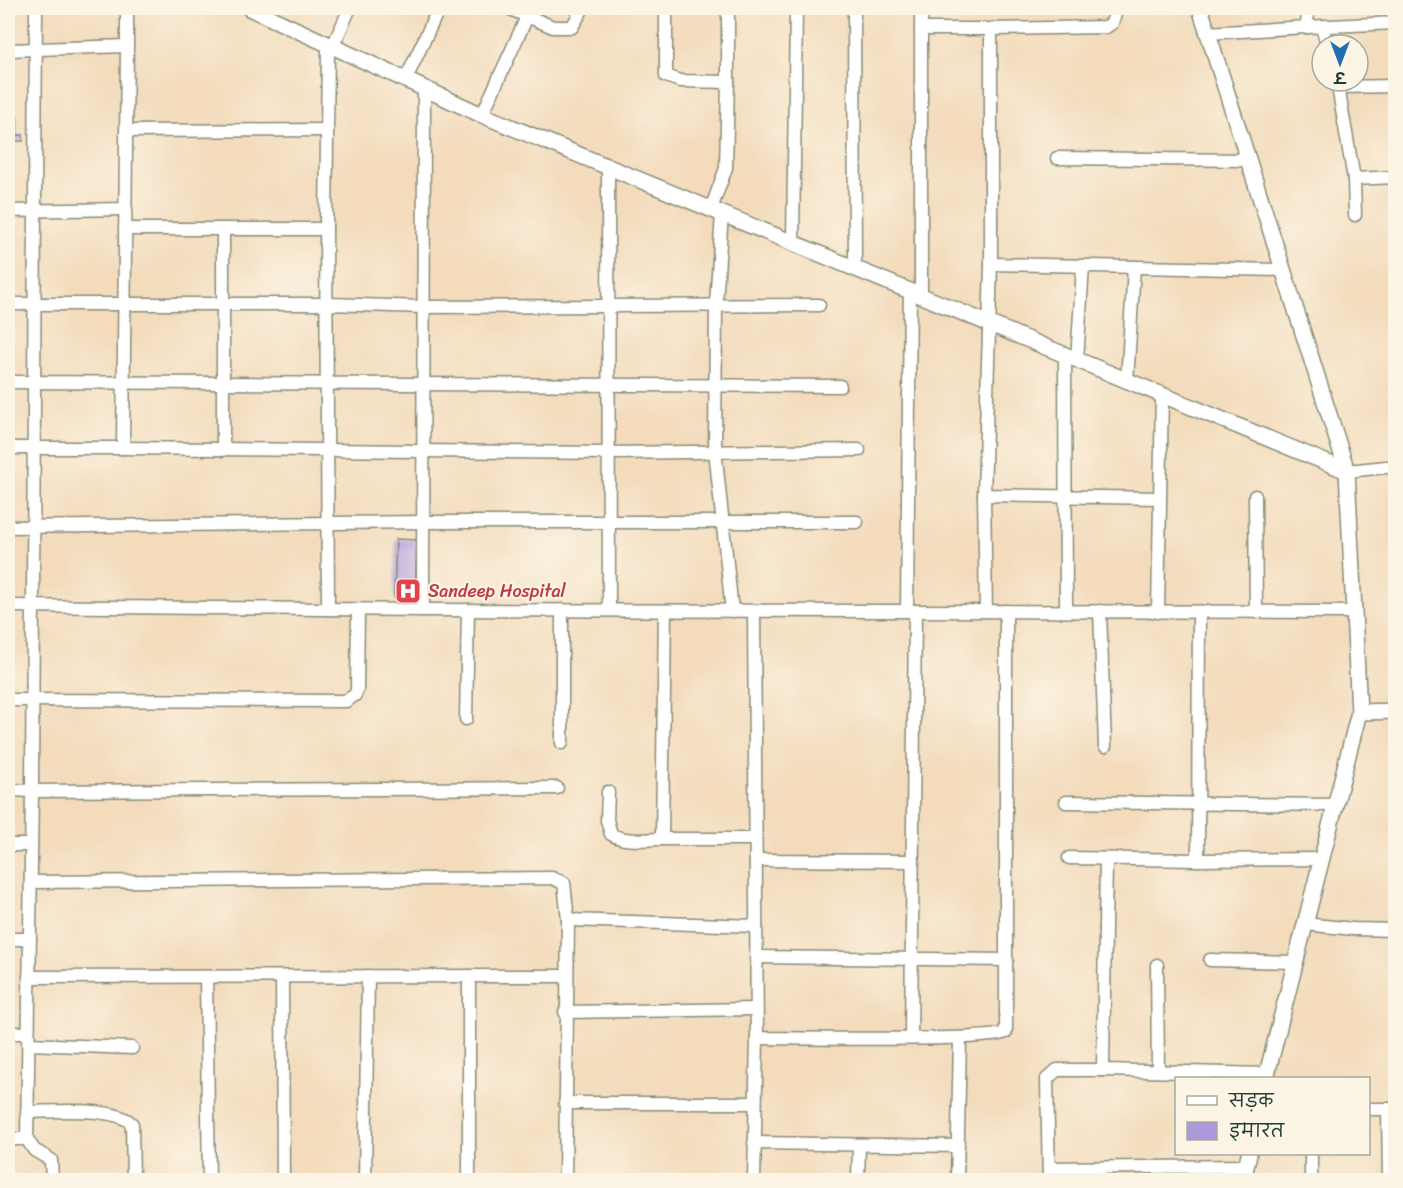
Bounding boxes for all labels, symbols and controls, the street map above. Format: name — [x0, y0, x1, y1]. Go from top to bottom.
north arrow — [1310, 33, 1370, 93]
text: उ — [1333, 63, 1347, 92]
place label: Sandeep Hospital — [428, 575, 567, 607]
hospital icon: Sandeep Hospital — [393, 576, 423, 606]
legend — [1175, 1077, 1370, 1155]
text: सड़क — [1228, 1085, 1274, 1117]
text: इमारत — [1229, 1115, 1285, 1147]

